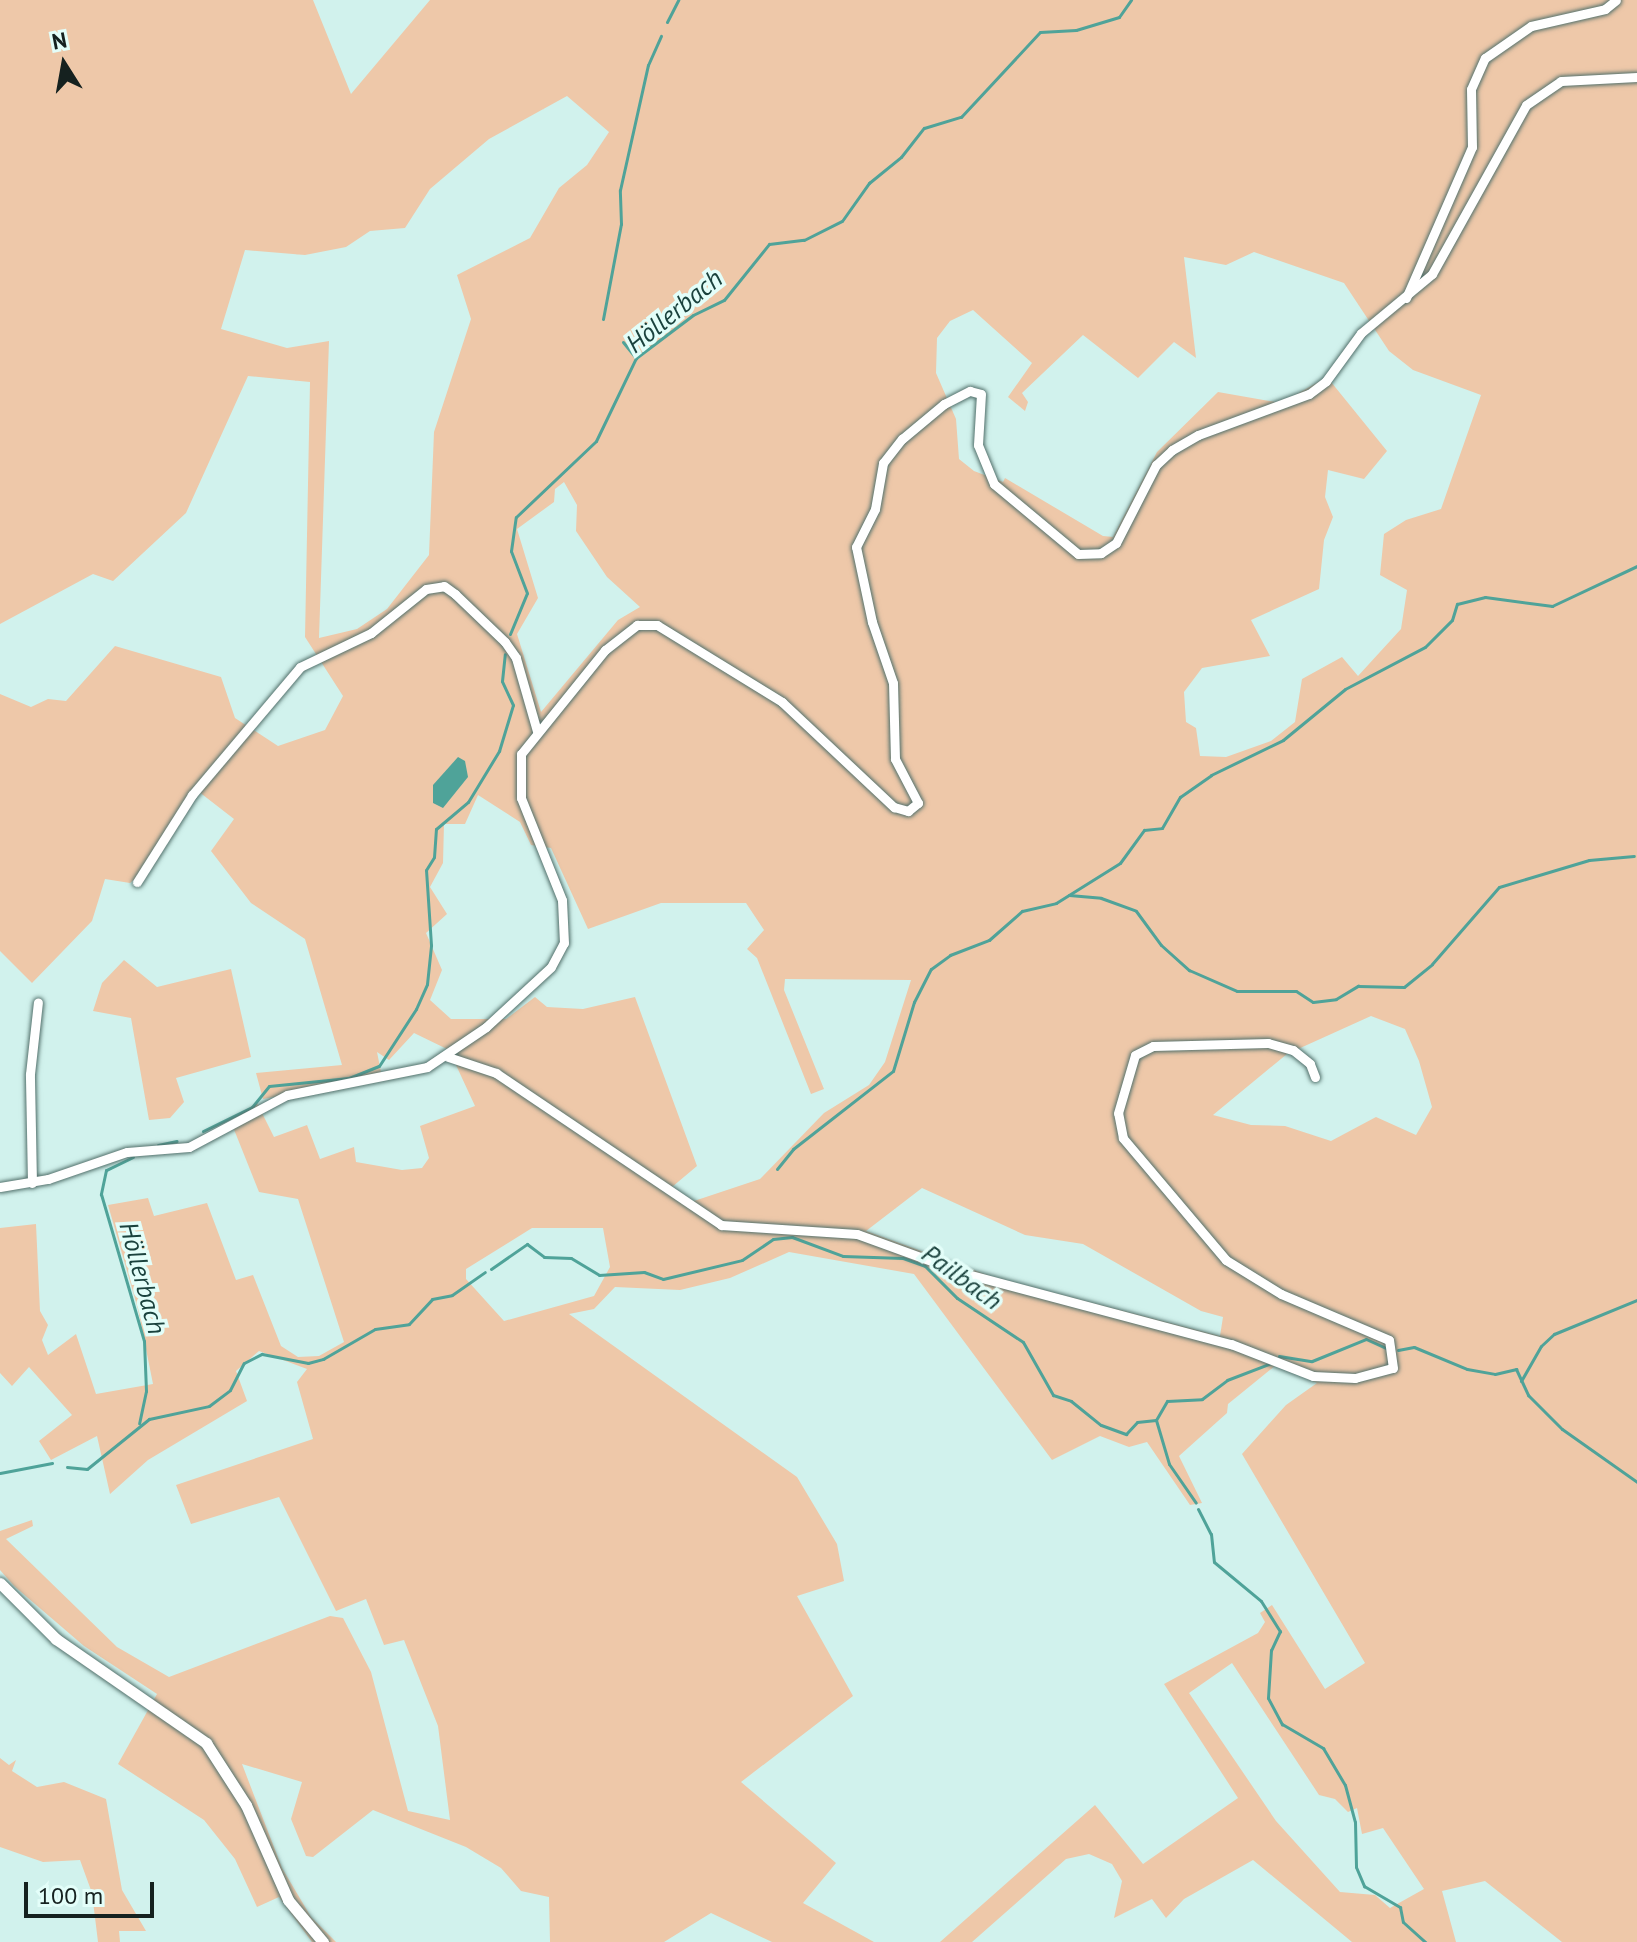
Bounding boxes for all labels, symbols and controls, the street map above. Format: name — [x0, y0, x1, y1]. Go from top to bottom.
north arrow — [24, 24, 104, 104]
text: N — [50, 25, 69, 56]
water label: Höllerbach — [619, 263, 729, 359]
water label: Höllerbach — [113, 1218, 173, 1338]
water label: Pailbach — [916, 1238, 1008, 1316]
scale bar — [28, 1866, 158, 1916]
text: 100 m — [38, 1880, 103, 1911]

